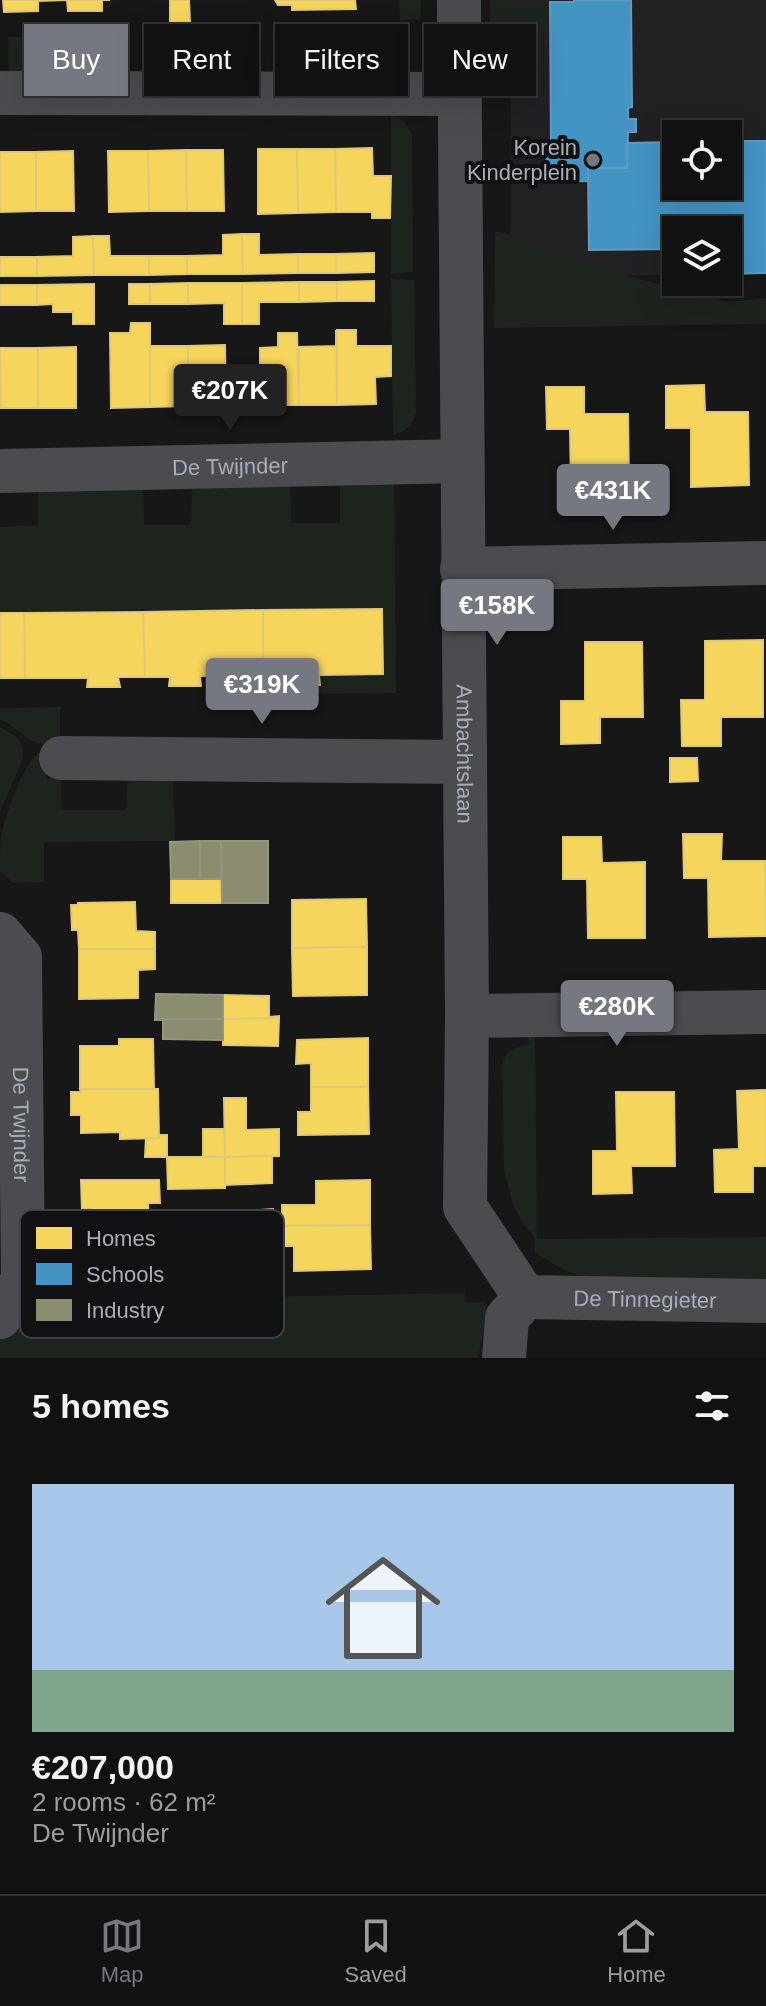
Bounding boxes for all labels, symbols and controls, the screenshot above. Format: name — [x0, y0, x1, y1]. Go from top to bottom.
chip: Buy — [24, 24, 128, 96]
chip: Rent — [144, 24, 259, 96]
chip: Filters — [275, 24, 408, 96]
chip: New — [424, 24, 536, 96]
map controls — [662, 120, 742, 296]
button: locate — [662, 120, 742, 200]
place label: Korein Kinderplein — [467, 135, 577, 185]
marker: Korein Kinderplein — [584, 151, 602, 169]
button: layers — [662, 216, 742, 296]
pin: €207K — [174, 364, 286, 432]
text: €207K — [192, 375, 268, 405]
street label: De Twijnder — [172, 453, 288, 480]
pin: €431K — [557, 464, 669, 532]
text: €431K — [575, 475, 651, 505]
pin: €158K — [441, 579, 553, 647]
text: €158K — [459, 590, 535, 620]
pin: €319K — [206, 658, 318, 726]
text: €319K — [224, 669, 300, 699]
street label: Ambachtslaan — [451, 684, 477, 824]
pin: €280K — [561, 980, 673, 1048]
text: €280K — [579, 991, 655, 1021]
street label: De Twijnder — [8, 1066, 34, 1183]
legend — [20, 1210, 284, 1338]
text: Homes — [86, 1226, 156, 1251]
text: Schools — [86, 1262, 164, 1287]
street label: De Tinnegieter — [573, 1286, 717, 1313]
text: Industry — [86, 1298, 164, 1323]
icon: filters — [690, 1384, 734, 1428]
text: 5 homes — [32, 1387, 170, 1425]
icon: home — [311, 1536, 455, 1680]
text: €207,000 — [32, 1748, 174, 1786]
text: 2 rooms · 62 m² — [32, 1787, 216, 1817]
text: De Twijnder — [32, 1818, 169, 1848]
tab: Map — [100, 1914, 144, 1988]
tab: Saved — [344, 1914, 407, 1988]
tab: Home — [607, 1914, 666, 1988]

